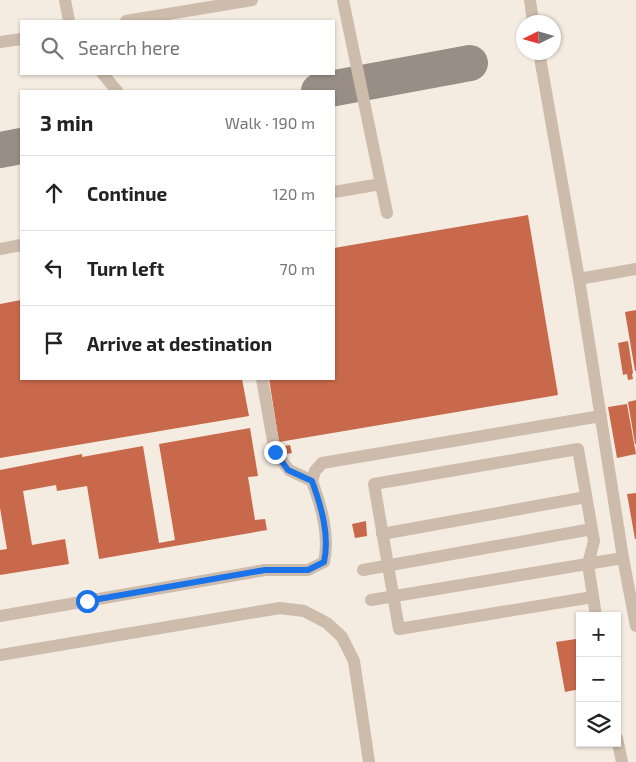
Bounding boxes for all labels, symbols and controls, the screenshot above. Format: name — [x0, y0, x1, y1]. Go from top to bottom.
north arrow — [516, 15, 561, 60]
search box — [20, 20, 335, 75]
icon: search — [38, 34, 66, 62]
text: Search here — [78, 36, 180, 59]
text: 3 min — [40, 110, 93, 135]
text: Walk · 190 m — [225, 113, 315, 132]
icon: ahead — [40, 179, 68, 207]
text: Continue — [87, 182, 167, 205]
text: 120 m — [272, 184, 315, 203]
icon: left — [40, 254, 68, 282]
text: Turn left — [87, 257, 164, 280]
text: 70 m — [280, 259, 315, 278]
icon: arrive — [40, 329, 68, 357]
text: Arrive at destination — [87, 332, 272, 355]
route end — [264, 441, 287, 464]
route start — [76, 590, 99, 613]
map controls — [576, 612, 621, 747]
button: + — [576, 612, 621, 657]
button: − — [576, 657, 621, 702]
button: layers — [576, 702, 621, 747]

